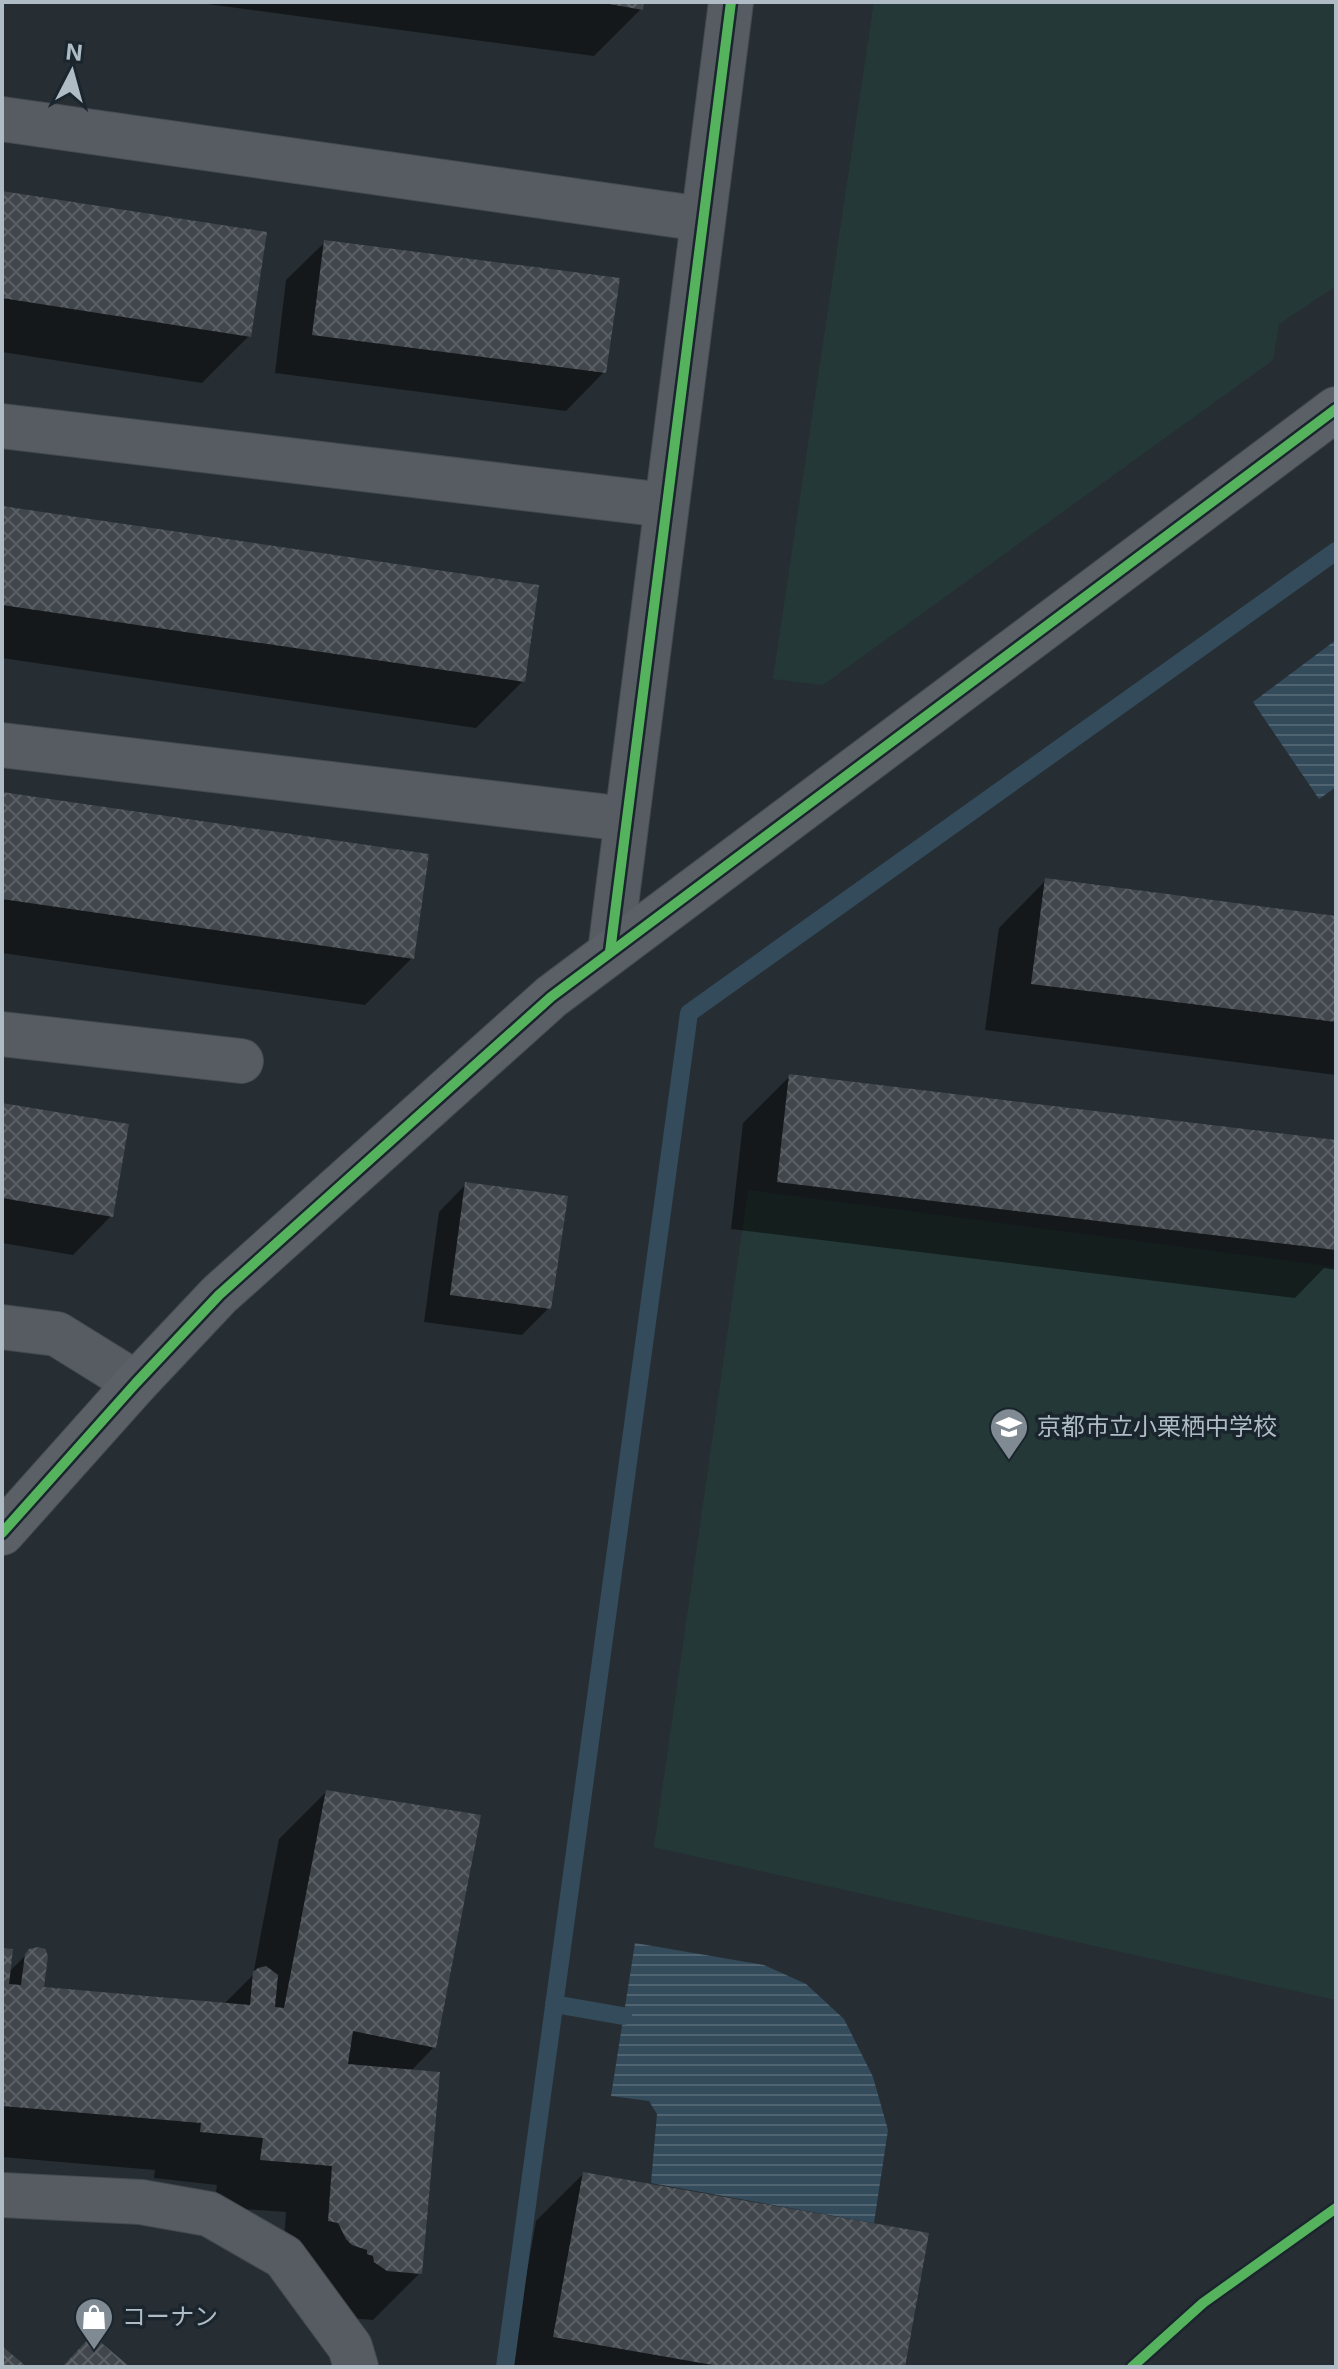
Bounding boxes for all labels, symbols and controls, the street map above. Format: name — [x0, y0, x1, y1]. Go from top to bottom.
north arrow — [32, 32, 112, 112]
text: N — [64, 38, 84, 66]
school or university icon: 京都市立小栗栖中学校 — [988, 1406, 1030, 1461]
place label: 京都市立小栗栖中学校 — [1037, 1412, 1277, 1441]
shop icon: コーナン — [73, 2296, 115, 2351]
place label: コーナン — [122, 2302, 218, 2331]

